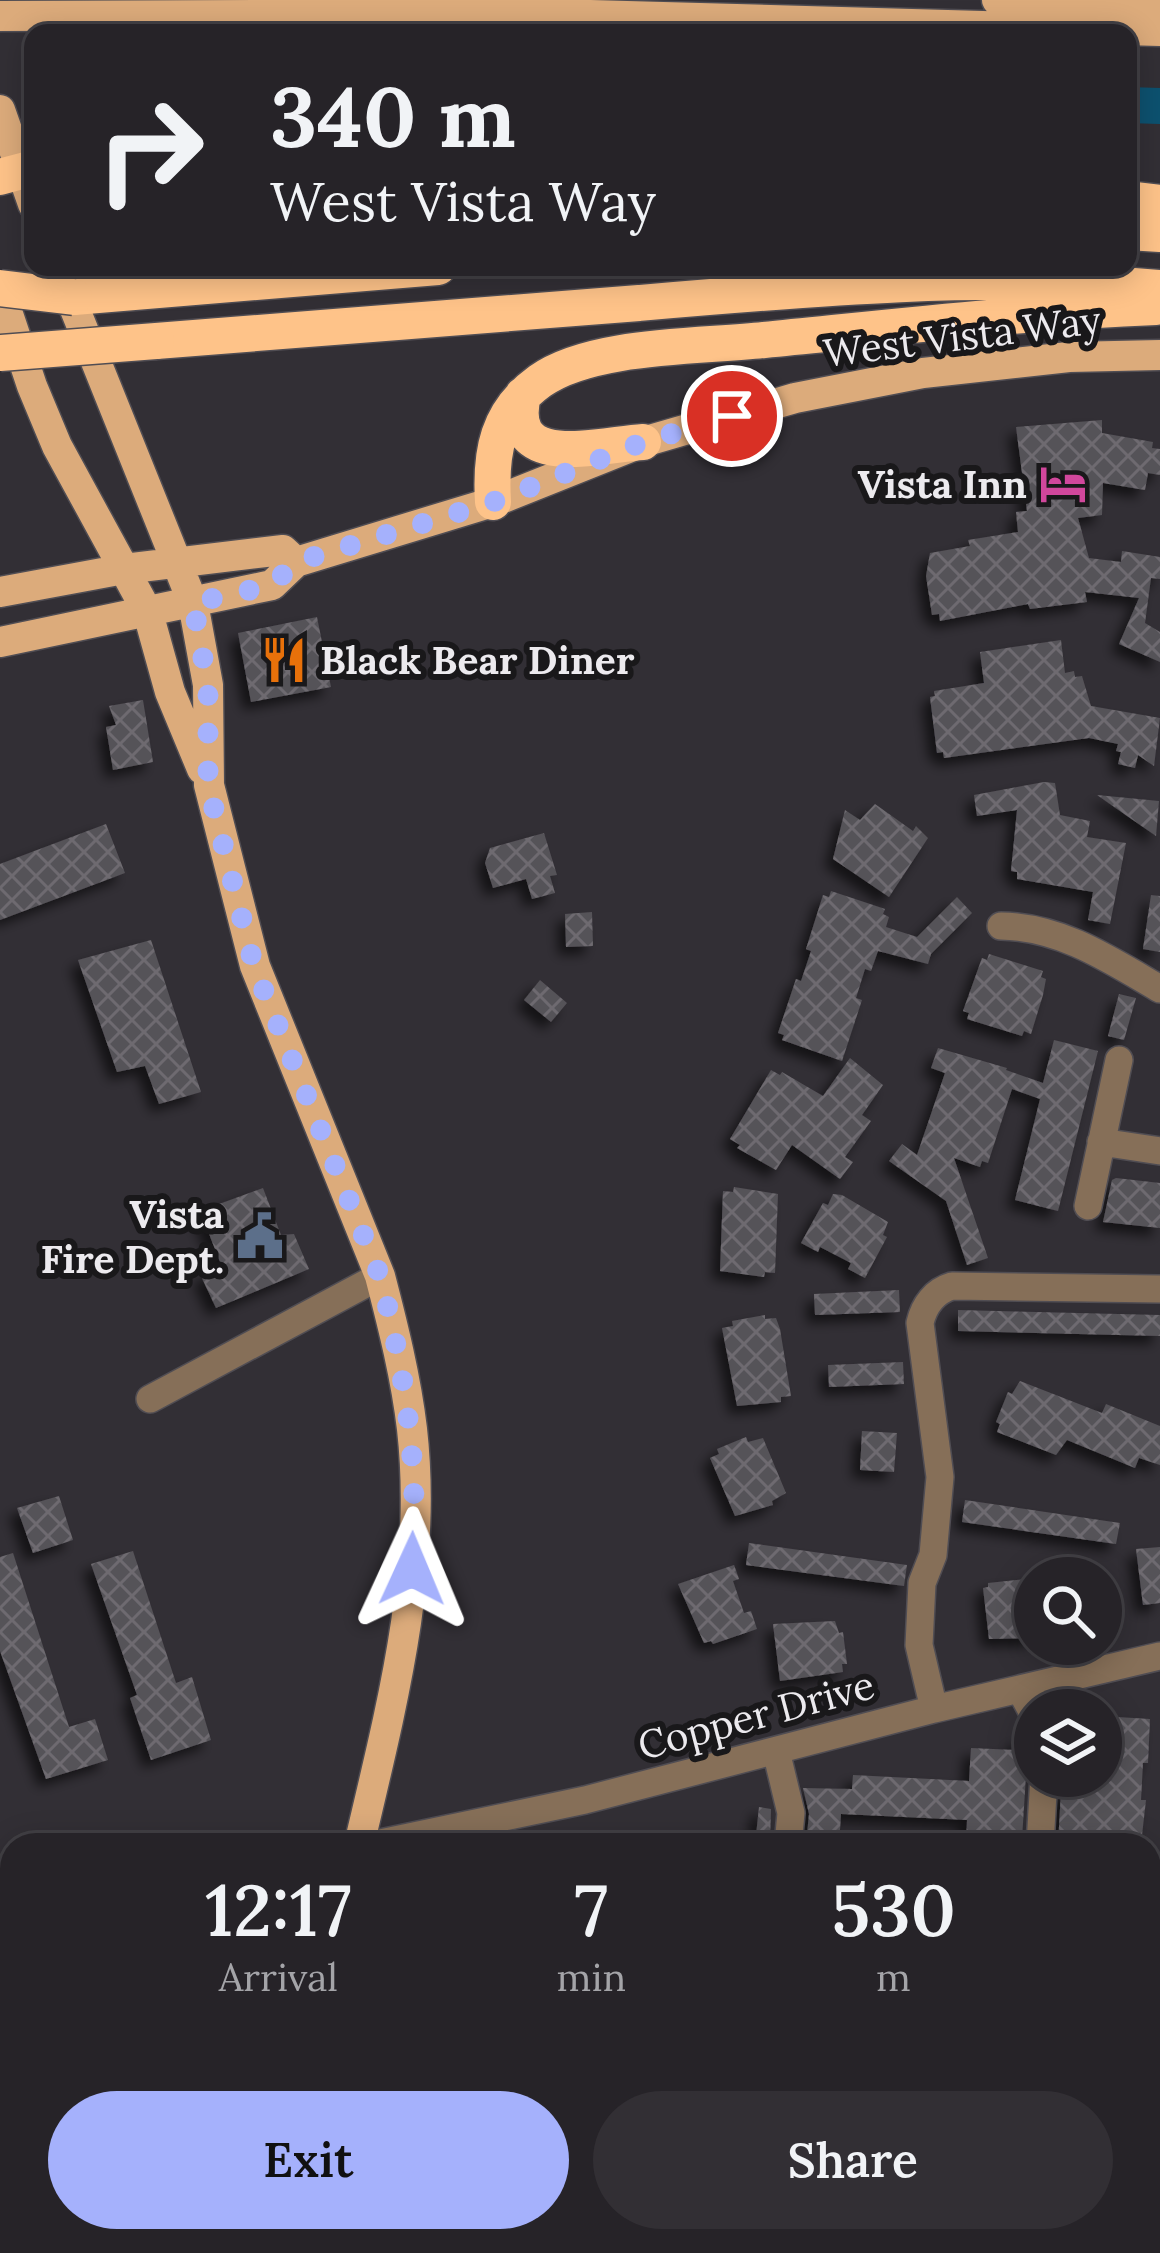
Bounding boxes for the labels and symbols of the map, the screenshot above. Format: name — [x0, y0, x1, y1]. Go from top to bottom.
street label: West Vista Way — [821, 294, 1104, 378]
pin — [681, 365, 783, 467]
place label: Vista Inn — [858, 459, 1027, 509]
hotel icon: Vista Inn — [1038, 459, 1088, 509]
restaurant icon: Black Bear Diner — [259, 635, 309, 685]
place label: Black Bear Diner — [320, 635, 635, 685]
place label: Vista Fire Dept. — [41, 1189, 224, 1284]
public building icon: Vista Fire Dept. — [235, 1211, 285, 1261]
position arrow — [349, 1506, 475, 1632]
street label: Copper Drive — [632, 1659, 880, 1771]

